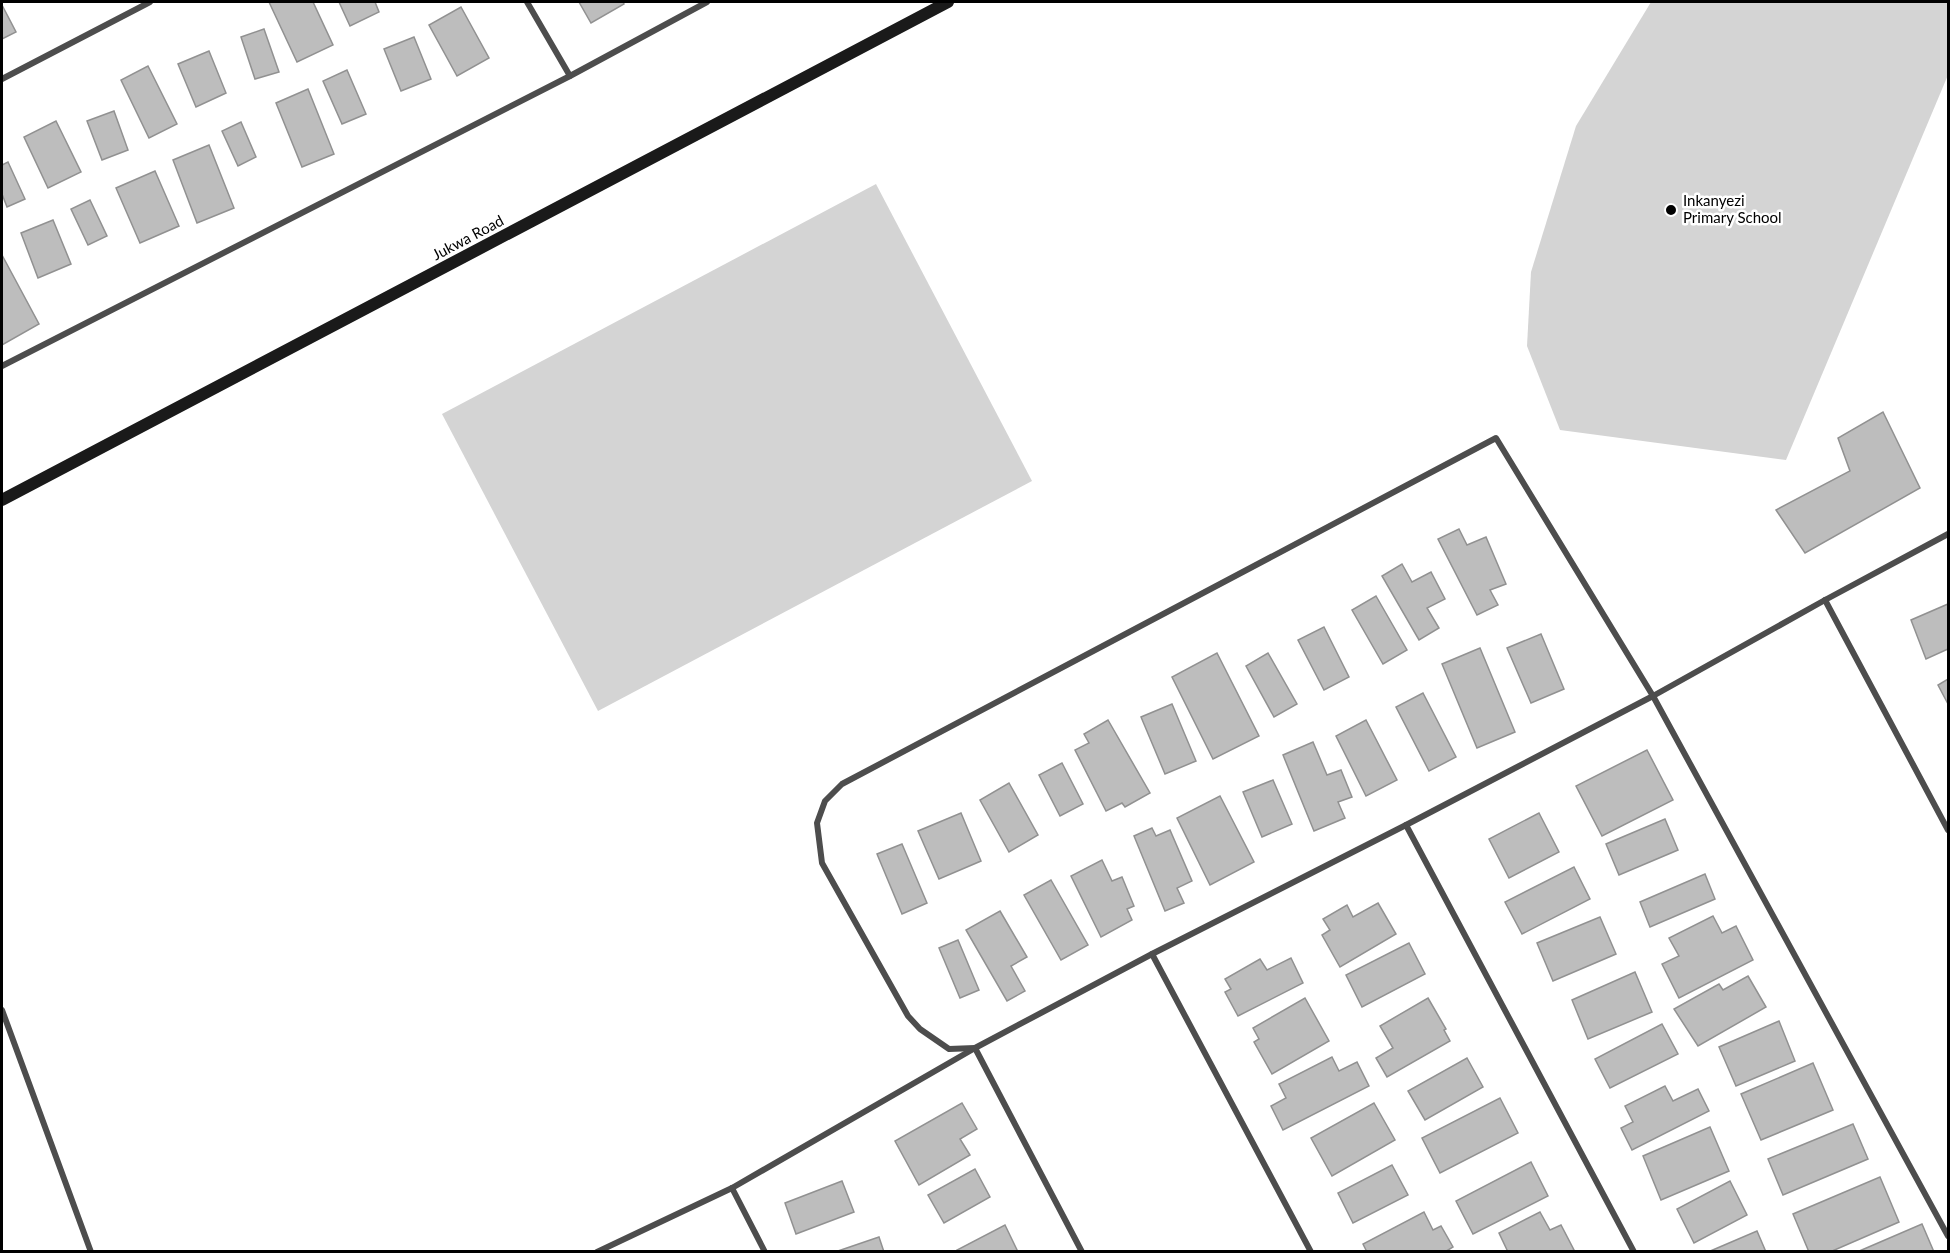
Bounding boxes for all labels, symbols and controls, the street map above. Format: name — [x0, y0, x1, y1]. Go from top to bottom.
place label: Inkanyezi Primary School — [1683, 191, 1782, 226]
marker: Inkanyezi Primary School — [1664, 203, 1678, 217]
street label: Jukwa Road — [429, 211, 506, 263]

